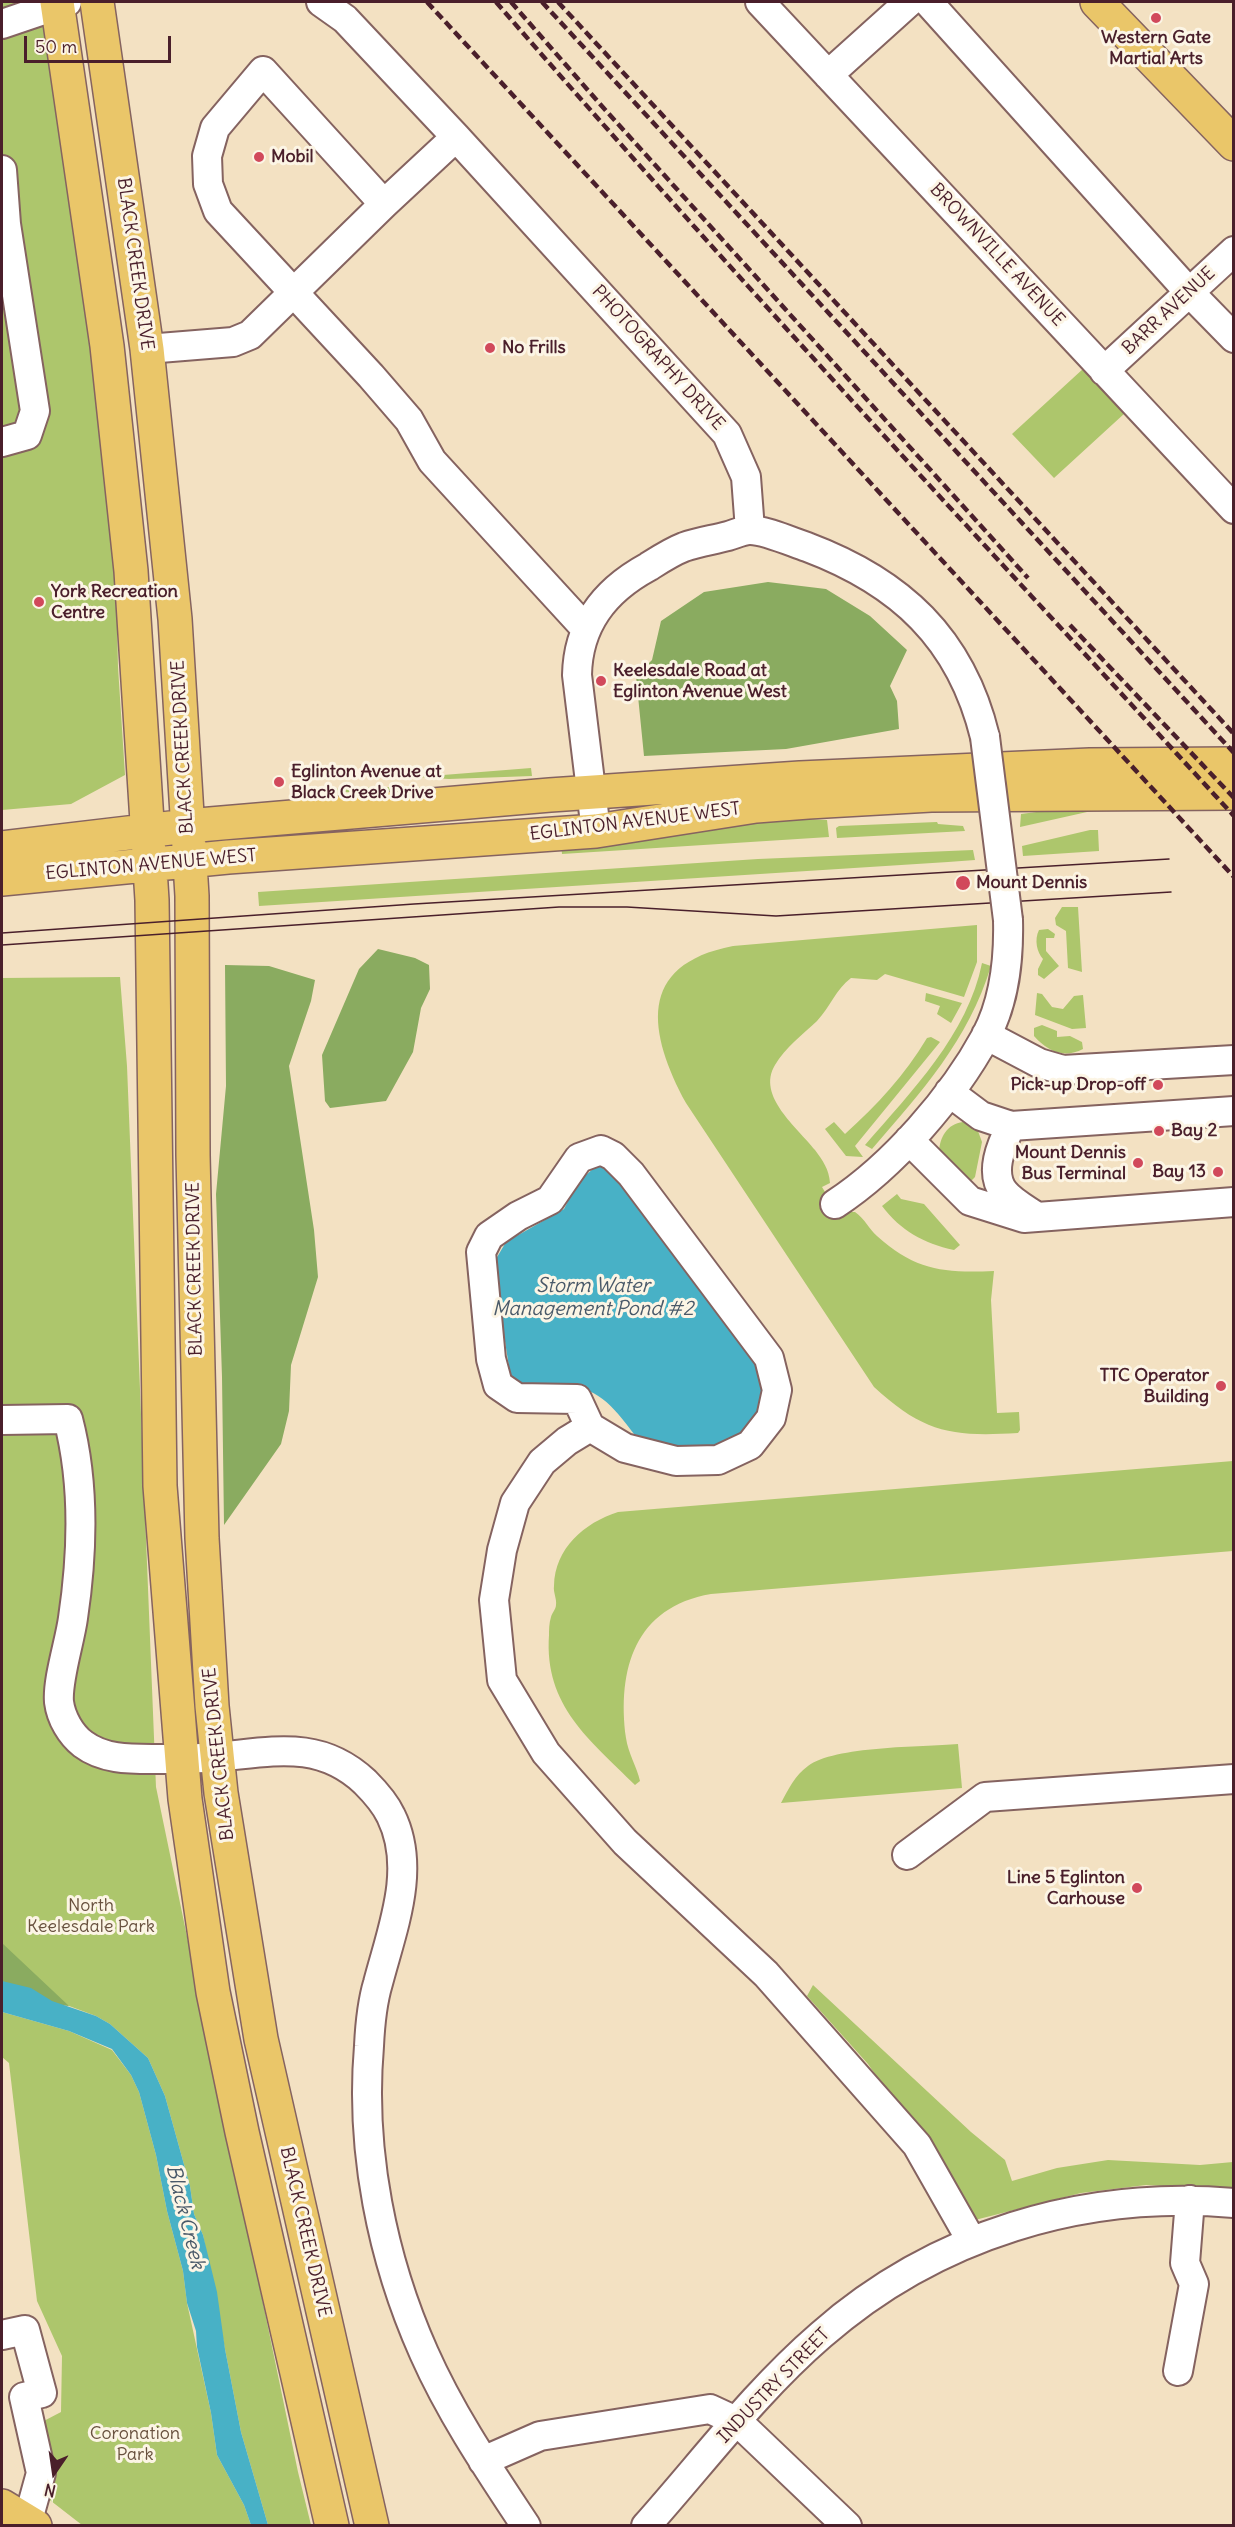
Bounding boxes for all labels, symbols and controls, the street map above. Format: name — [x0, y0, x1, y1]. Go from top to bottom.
marker: Western Gate Martial Arts — [1149, 11, 1163, 25]
scale bar — [27, 24, 174, 62]
place label: Western Gate Martial Arts — [1101, 27, 1211, 70]
text: 50 m — [35, 35, 77, 58]
place label: Mobil — [271, 146, 314, 168]
marker: Mobil — [252, 150, 266, 164]
street label: BLACK CREEK DRIVE — [112, 176, 158, 352]
street label: BROWNVILLE AVENUE — [925, 179, 1069, 331]
street label: BARR AVENUE — [1118, 263, 1220, 359]
street label: PHOTOGRAPHY DRIVE — [587, 281, 729, 435]
place label: No Frills — [502, 337, 566, 359]
marker: No Frills — [483, 341, 497, 355]
place label: York Recreation Centre — [51, 581, 178, 624]
marker: York Recreation Centre — [32, 595, 46, 609]
street label: BLACK CREEK DRIVE — [168, 660, 198, 834]
place label: Keelesdale Road at Eglinton Avenue West — [613, 660, 787, 702]
marker: Keelesdale Road at Eglinton Avenue West — [594, 674, 608, 688]
place label: Eglinton Avenue at Black Creek Drive — [291, 761, 442, 804]
marker: Eglinton Avenue at Black Creek Drive — [272, 775, 286, 789]
street label: EGLINTON AVENUE WEST — [529, 798, 741, 846]
street label: EGLINTON AVENUE WEST — [45, 845, 257, 885]
place label: Mount Dennis — [976, 872, 1087, 894]
marker: Mount Dennis — [954, 874, 972, 892]
place label: Pick-up Drop-off — [1011, 1074, 1146, 1096]
marker: Pick-up Drop-off — [1151, 1078, 1165, 1092]
place label: Bay 2 — [1171, 1120, 1217, 1142]
marker: Bay 2 — [1152, 1124, 1166, 1138]
place label: Mount Dennis Bus Terminal — [1015, 1142, 1126, 1184]
marker: Mount Dennis Bus Terminal — [1131, 1156, 1145, 1170]
place label: Bay 13 — [1152, 1161, 1206, 1183]
marker: Bay 13 — [1211, 1165, 1225, 1179]
street label: BLACK CREEK DRIVE — [183, 1182, 207, 1356]
water label: Storm Water Management Pond #2 — [492, 1274, 694, 1321]
place label: TTC Operator Building — [1100, 1365, 1209, 1408]
marker: TTC Operator Building — [1214, 1379, 1228, 1393]
street label: BLACK CREEK DRIVE — [199, 1666, 239, 1842]
place label: Line 5 Eglinton Carhouse — [1007, 1867, 1125, 1910]
marker: Line 5 Eglinton Carhouse — [1130, 1881, 1144, 1895]
park label: North Keelesdale Park — [27, 1895, 155, 1938]
street label: BLACK CREEK DRIVE — [275, 2145, 335, 2319]
water label: Black Creek — [160, 2162, 210, 2272]
street label: INDUSTRY STREET — [714, 2324, 834, 2448]
park label: Coronation Park — [90, 2423, 180, 2466]
north arrow — [24, 2443, 84, 2503]
text: N — [42, 2480, 58, 2502]

